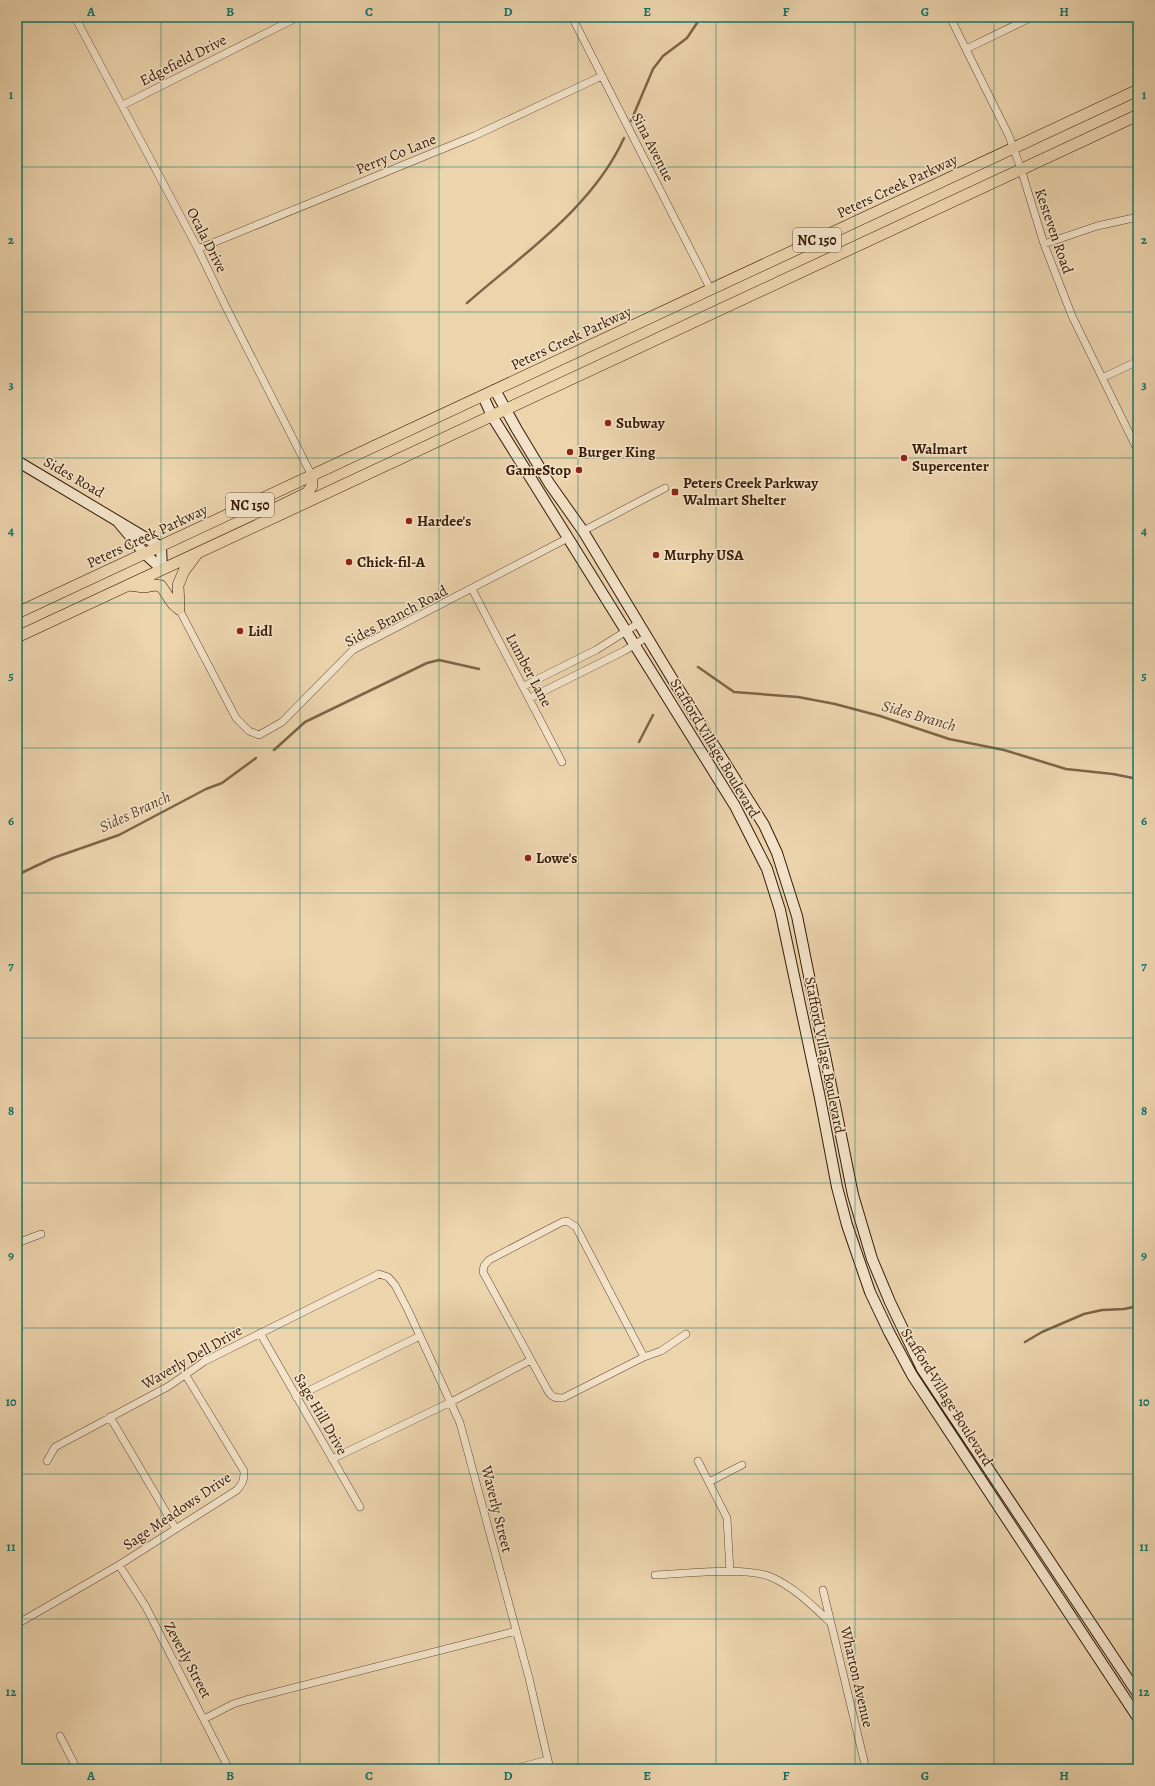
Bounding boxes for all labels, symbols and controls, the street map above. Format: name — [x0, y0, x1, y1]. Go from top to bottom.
text: A — [86, 3, 96, 20]
text: B — [226, 3, 234, 20]
text: C — [365, 3, 373, 20]
text: D — [503, 3, 513, 20]
text: E — [643, 3, 651, 20]
text: F — [783, 3, 790, 20]
text: G — [921, 3, 929, 20]
text: H — [1059, 3, 1069, 20]
street label: Edgefield Drive — [136, 29, 230, 90]
text: 1 — [9, 86, 14, 103]
text: 1 — [1142, 86, 1147, 103]
street label: Sina Avenue — [627, 109, 679, 185]
street label: Perry Co Lane — [353, 129, 439, 179]
street label: Peters Creek Parkway — [833, 149, 961, 223]
street label: Kesteven Road — [1030, 186, 1078, 277]
street label: Ocala Drive — [182, 204, 232, 276]
road number: NC 150 — [793, 228, 841, 252]
text: 2 — [8, 231, 15, 248]
text: 2 — [1141, 231, 1148, 248]
street label: Peters Creek Parkway — [507, 301, 635, 375]
text: 3 — [8, 376, 14, 393]
text: 3 — [1141, 376, 1147, 393]
place label: Subway — [616, 413, 666, 433]
marker: Subway — [603, 418, 613, 428]
place label: Walmart Supercenter — [911, 439, 989, 476]
place label: Burger King — [578, 442, 656, 462]
marker: Burger King — [565, 447, 575, 457]
street label: Sides Road — [40, 452, 109, 503]
marker: Walmart Supercenter — [899, 453, 909, 463]
place label: GameStop — [506, 460, 571, 480]
marker: GameStop — [574, 465, 584, 475]
place label: Peters Creek Parkway Walmart Shelter — [682, 473, 819, 510]
marker: Peters Creek Parkway Walmart Shelter — [670, 487, 680, 497]
road number: NC 150 — [226, 493, 274, 517]
street label: Peters Creek Parkway — [83, 499, 211, 573]
place label: Hardee's — [417, 511, 471, 531]
marker: Hardee's — [404, 516, 414, 526]
text: 4 — [8, 522, 14, 539]
text: 4 — [1141, 522, 1147, 539]
place label: Murphy USA — [664, 545, 744, 565]
marker: Murphy USA — [651, 550, 661, 560]
place label: Chick-fil-A — [357, 552, 426, 572]
marker: Chick-fil-A — [344, 557, 354, 567]
street label: Sides Branch Road — [341, 580, 452, 652]
place label: Lidl — [248, 621, 272, 641]
marker: Lidl — [235, 626, 245, 636]
street label: Lumber Lane — [501, 630, 557, 711]
text: 5 — [8, 667, 14, 684]
text: 5 — [1141, 667, 1147, 684]
street label: Stafford Village Boulevard — [665, 675, 765, 822]
water label: Sides Branch — [879, 695, 959, 737]
water label: Sides Branch — [96, 786, 174, 838]
text: 6 — [8, 812, 14, 829]
text: 6 — [1141, 812, 1147, 829]
place label: Lowe's — [536, 848, 578, 868]
marker: Lowe's — [523, 853, 533, 863]
text: 7 — [8, 957, 14, 974]
text: 7 — [1141, 957, 1147, 974]
street label: Stafford Village Boulevard — [800, 975, 850, 1136]
text: 8 — [8, 1102, 14, 1119]
text: 8 — [1141, 1102, 1147, 1119]
text: 9 — [8, 1247, 14, 1264]
text: 9 — [1141, 1247, 1147, 1264]
street label: Waverly Dell Drive — [137, 1320, 246, 1394]
street label: Stafford Village Boulevard — [896, 1324, 998, 1471]
street label: Sage Hill Drive — [290, 1370, 353, 1459]
text: 10 — [5, 1393, 17, 1410]
text: 10 — [1138, 1393, 1150, 1410]
street label: Waverly Street — [476, 1463, 517, 1554]
street label: Sage Meadows Drive — [119, 1467, 235, 1555]
text: 11 — [6, 1538, 16, 1555]
text: 11 — [1139, 1538, 1149, 1555]
street label: Zeverly Street — [159, 1618, 217, 1702]
street label: Wharton Avenue — [835, 1624, 878, 1730]
text: 12 — [6, 1683, 17, 1700]
text: 12 — [1139, 1683, 1150, 1700]
text: A — [86, 1767, 96, 1784]
text: B — [226, 1767, 234, 1784]
text: C — [365, 1767, 373, 1784]
text: D — [503, 1767, 513, 1784]
text: E — [643, 1767, 651, 1784]
text: F — [783, 1767, 790, 1784]
text: G — [921, 1767, 929, 1784]
text: H — [1059, 1767, 1069, 1784]

